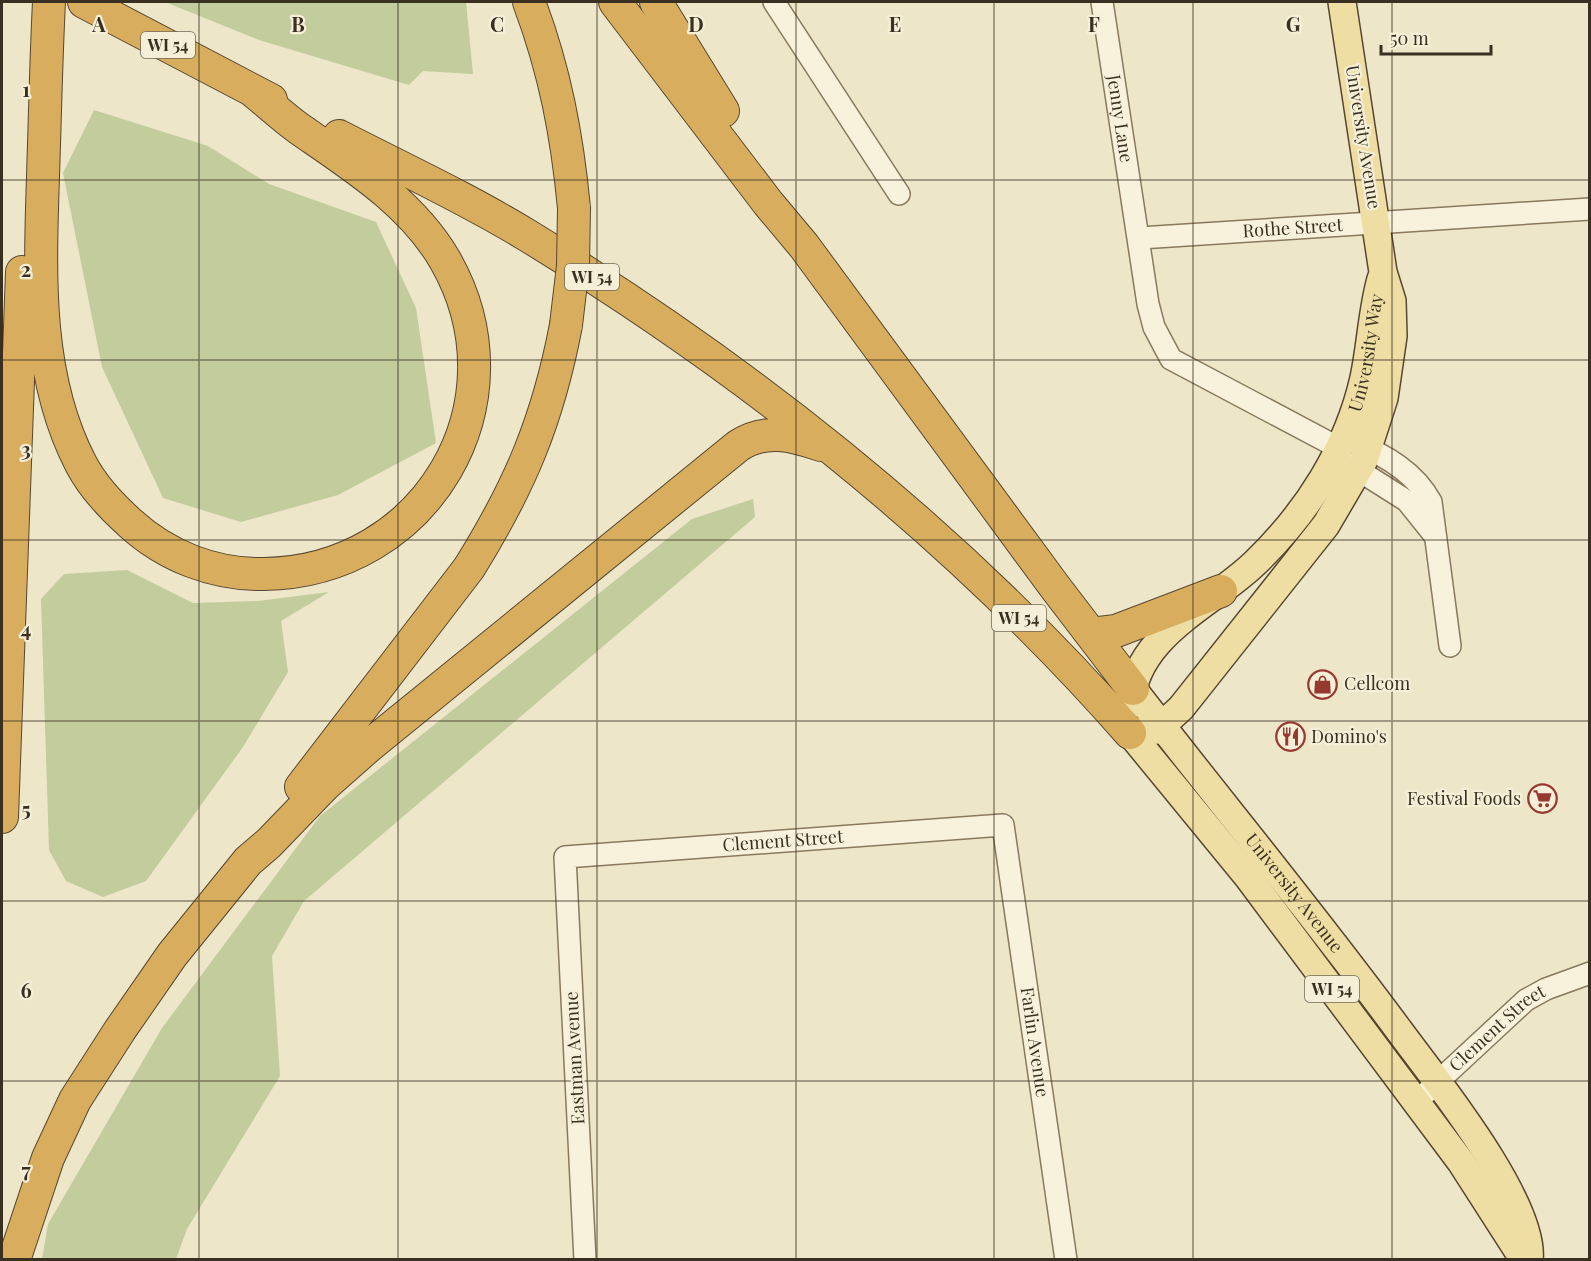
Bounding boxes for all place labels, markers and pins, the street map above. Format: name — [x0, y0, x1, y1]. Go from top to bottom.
shop icon: Cellcom — [1307, 668, 1339, 700]
place label: Cellcom — [1344, 671, 1410, 695]
restaurant icon: Domino's — [1274, 721, 1306, 753]
place label: Domino's — [1311, 724, 1387, 748]
supermarket icon: Festival Foods — [1526, 783, 1558, 815]
place label: Festival Foods — [1407, 786, 1521, 810]

